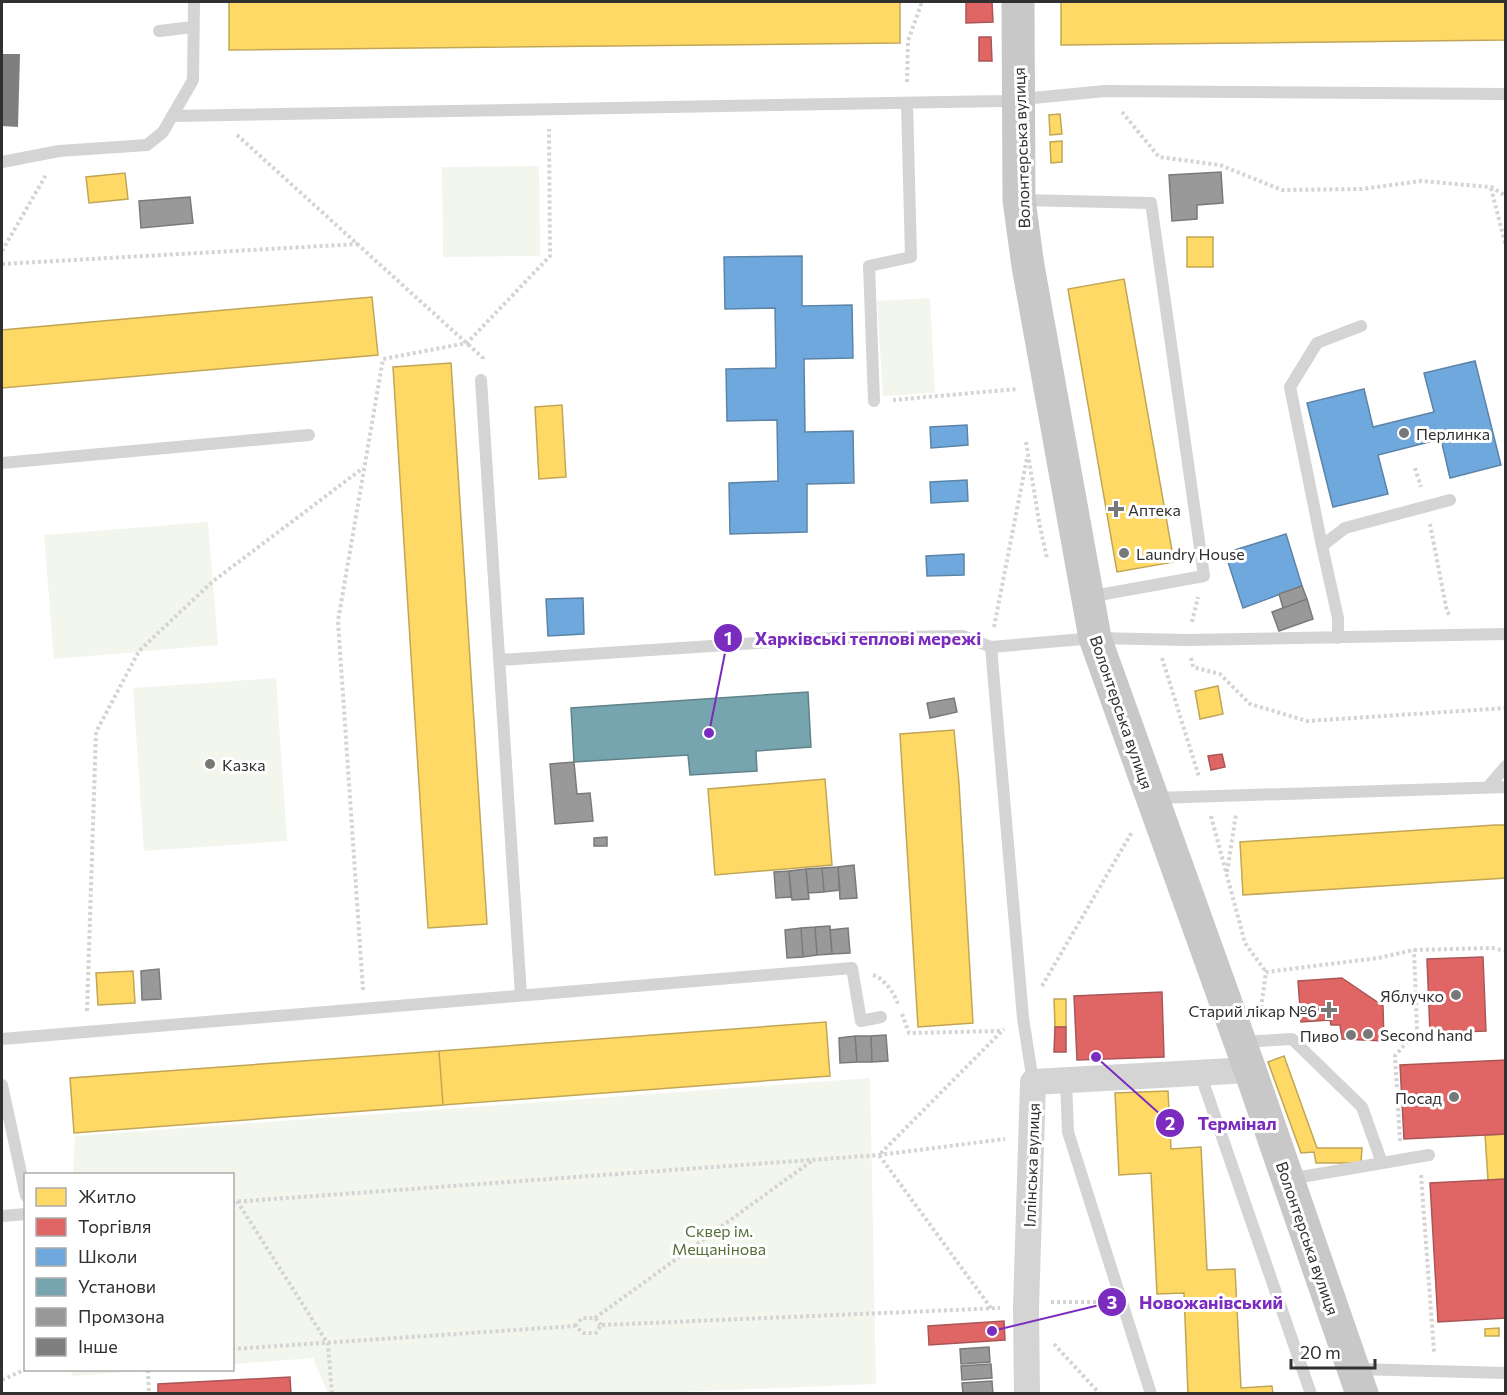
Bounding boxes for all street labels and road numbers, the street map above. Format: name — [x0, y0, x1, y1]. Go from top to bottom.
street label: Волонтерська вулиця — [1009, 67, 1033, 229]
street label: Волонтерська вулиця — [1087, 633, 1157, 791]
street label: Іллінська вулиця — [1019, 1102, 1043, 1228]
street label: Волонтерська вулиця — [1273, 1159, 1343, 1317]

